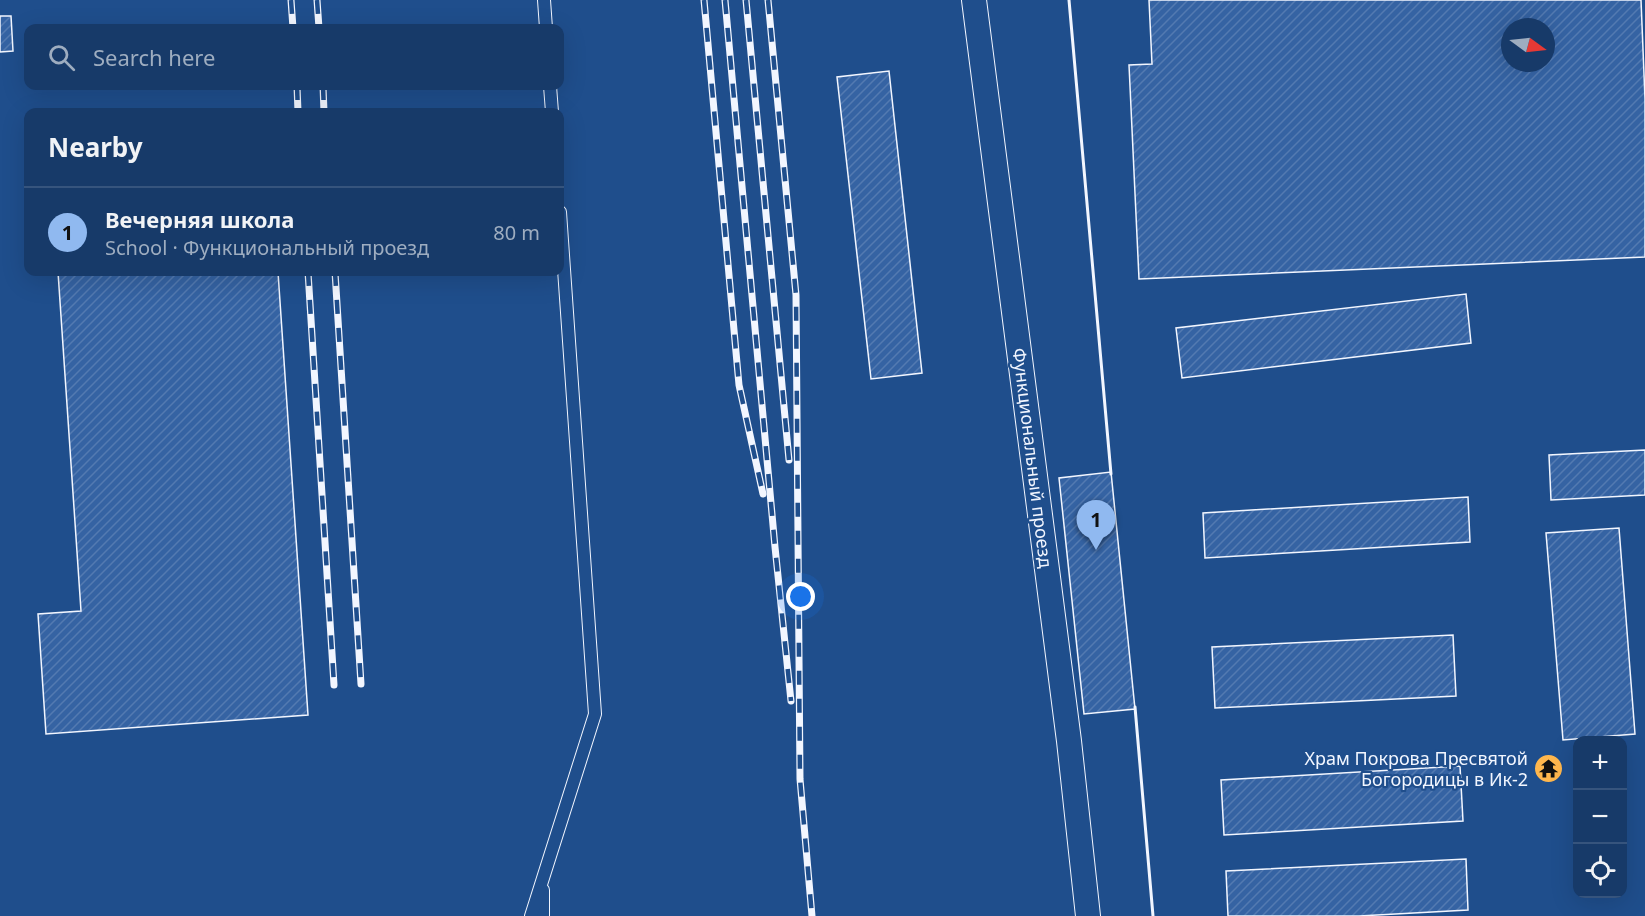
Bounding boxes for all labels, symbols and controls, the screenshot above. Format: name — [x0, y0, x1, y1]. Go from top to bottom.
north arrow — [1501, 18, 1555, 72]
search box — [24, 24, 564, 90]
icon: search — [45, 41, 78, 74]
text: Search here — [93, 42, 215, 72]
text: Nearby — [48, 129, 143, 165]
text: Вечерняя школа — [105, 204, 294, 234]
text: 1 — [62, 219, 73, 246]
text: 80 m — [493, 219, 540, 246]
text: School · Функциональный проезд — [105, 234, 429, 261]
street label: Функциональный проезд — [1008, 346, 1058, 569]
pin: 1 — [1076, 500, 1116, 550]
your location — [786, 582, 815, 611]
map controls — [1573, 736, 1627, 898]
button: + — [1573, 736, 1627, 790]
place label: Храм Покрова Пресвятой Богородицы в Ик-2 — [1305, 746, 1528, 791]
temple icon: Храм Покрова Пресвятой Богородицы в Ик-2 — [1533, 753, 1565, 785]
button: − — [1573, 790, 1627, 844]
button: locate — [1573, 844, 1627, 898]

